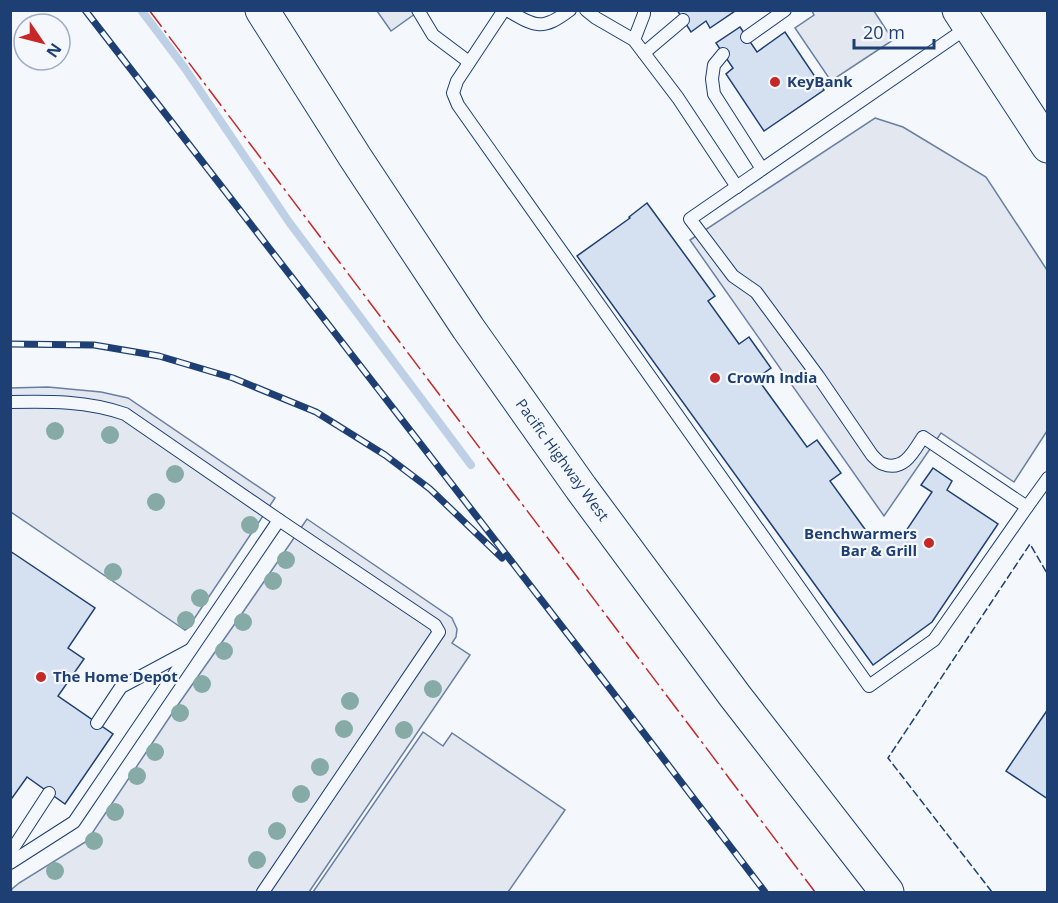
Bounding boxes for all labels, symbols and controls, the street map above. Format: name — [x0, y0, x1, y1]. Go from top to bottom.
north arrow — [12, 12, 72, 72]
scale bar — [854, 12, 934, 50]
text: 20 m — [863, 20, 905, 44]
text: N — [42, 39, 67, 62]
place label: KeyBank — [787, 71, 853, 91]
marker: KeyBank — [768, 75, 782, 89]
place label: Crown India — [727, 367, 817, 387]
marker: Crown India — [708, 371, 722, 385]
street label: Pacific Highway West — [512, 394, 614, 525]
place label: Benchwarmers Bar & Grill — [804, 523, 917, 560]
marker: Benchwarmers Bar & Grill — [922, 536, 936, 550]
place label: The Home Depot — [53, 666, 178, 686]
marker: The Home Depot — [34, 670, 48, 684]

